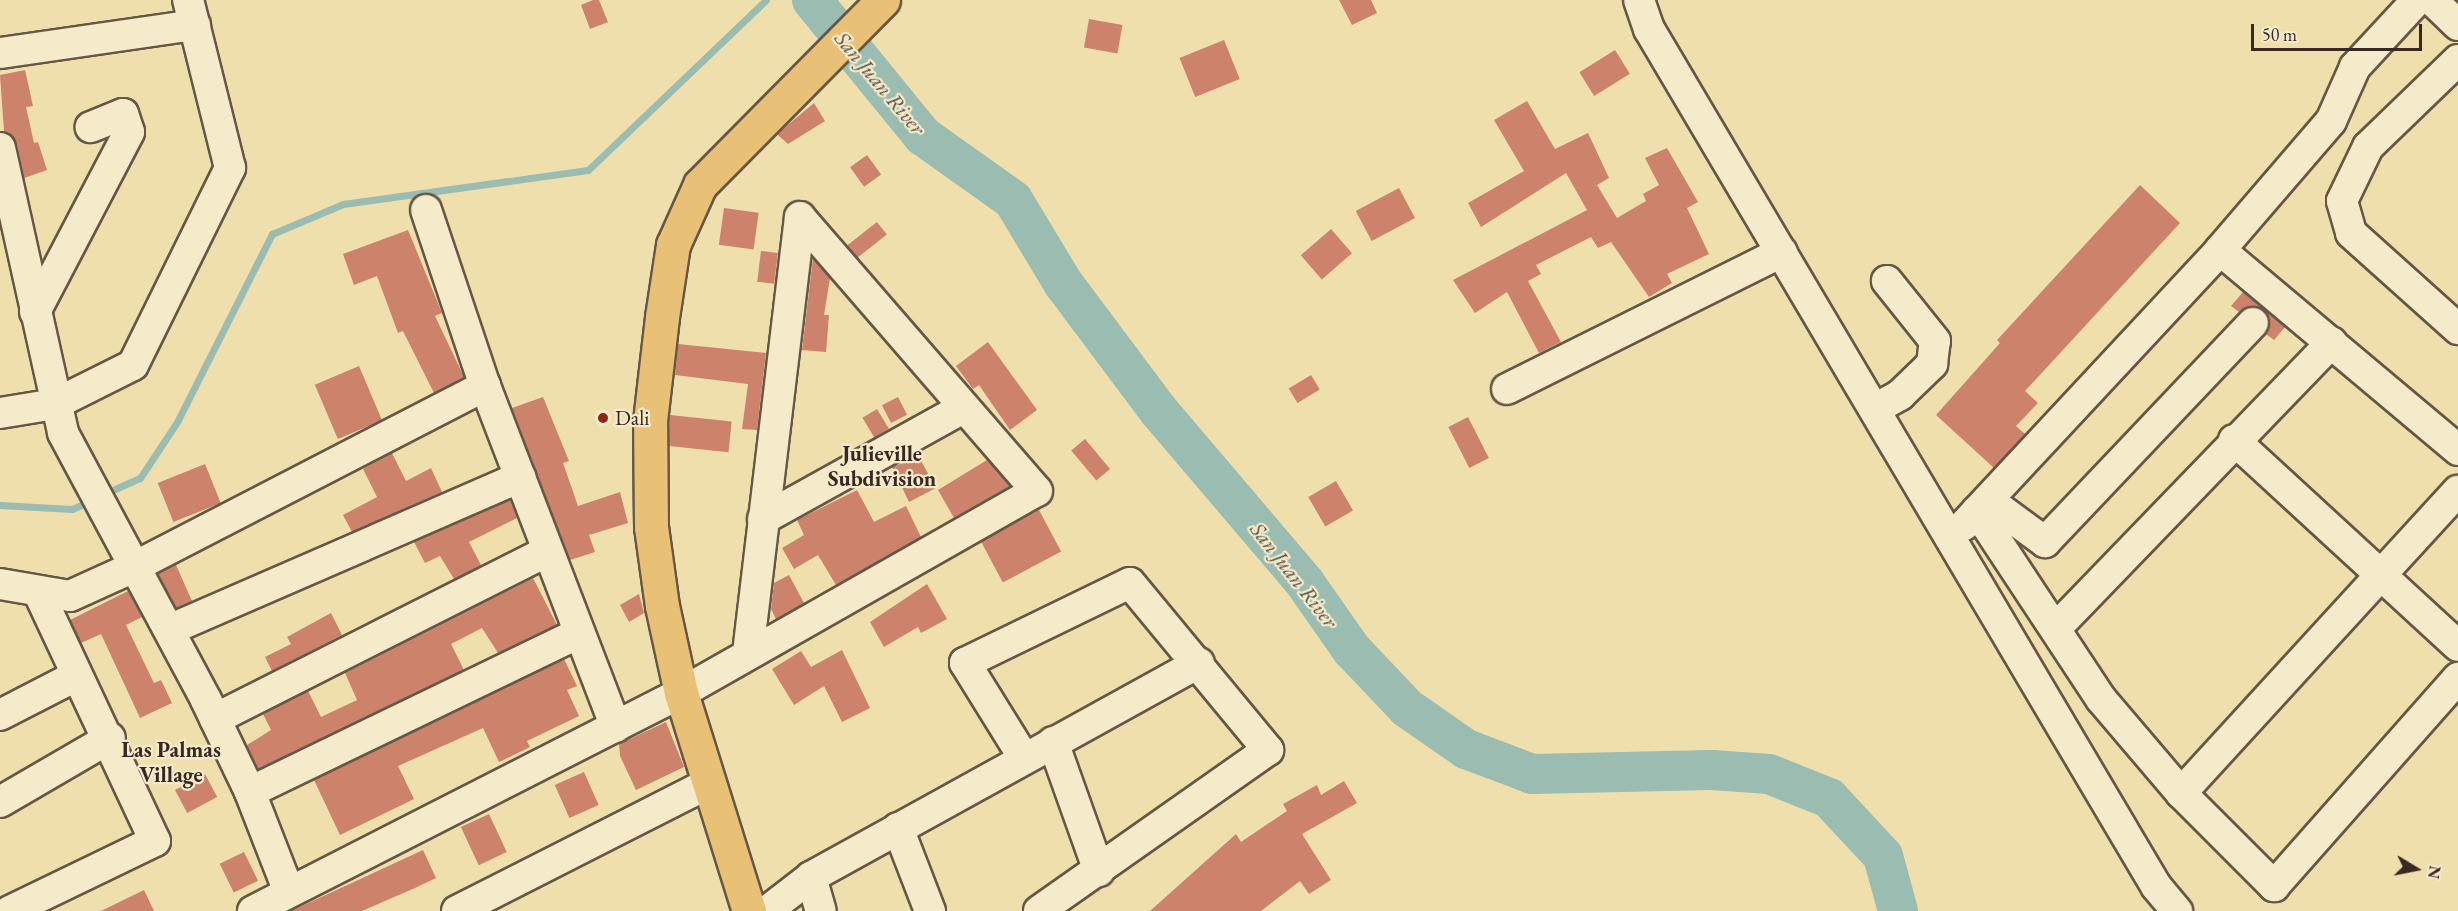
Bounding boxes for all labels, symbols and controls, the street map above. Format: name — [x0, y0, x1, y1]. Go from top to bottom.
scale bar — [2254, 12, 2425, 50]
text: 50 m — [2262, 23, 2297, 46]
water label: San Juan River — [829, 26, 931, 140]
place label: Dali — [615, 405, 649, 431]
marker: Dali — [596, 411, 610, 425]
district label: Julieville Subdivision — [828, 440, 936, 492]
water label: San Juan River — [1244, 517, 1344, 633]
district label: Las Palmas Village — [121, 736, 221, 788]
north arrow — [2386, 839, 2446, 899]
text: N — [2423, 864, 2446, 880]

